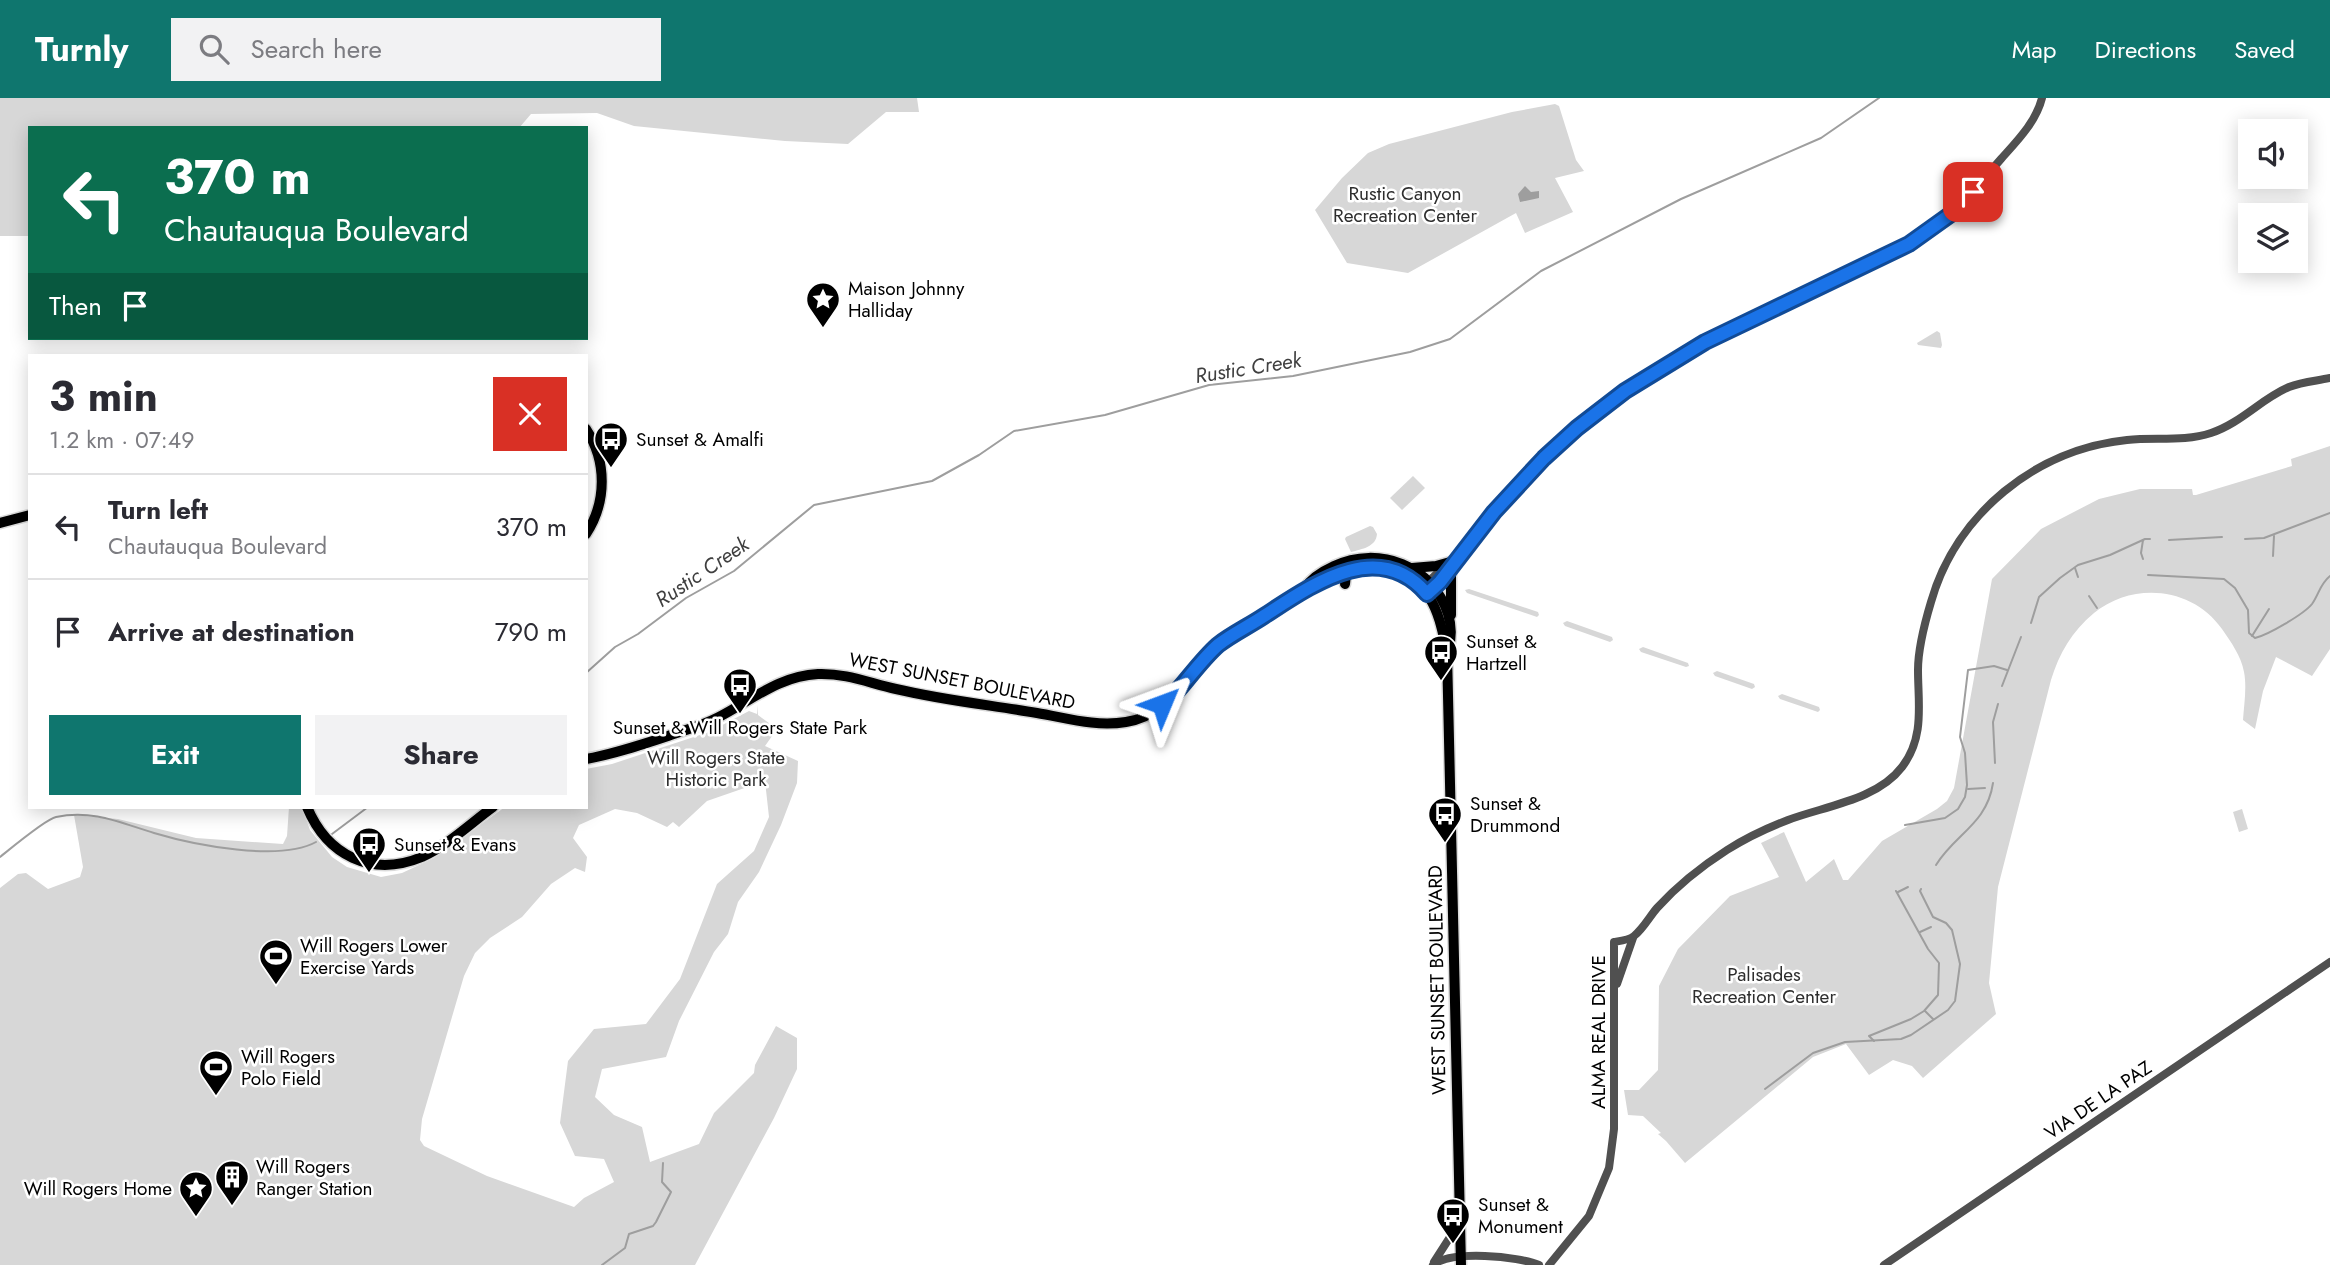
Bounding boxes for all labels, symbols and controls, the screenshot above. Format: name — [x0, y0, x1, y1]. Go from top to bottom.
search box — [171, 18, 661, 81]
text: Turnly — [35, 26, 129, 73]
icon: search — [195, 30, 233, 68]
text: Search here — [251, 30, 382, 68]
text: Map — [2012, 32, 2057, 67]
text: Directions — [2095, 32, 2196, 67]
text: Saved — [2234, 32, 2295, 67]
map controls — [2238, 119, 2308, 273]
button: sound — [2238, 119, 2308, 189]
text: 370 m — [164, 142, 311, 212]
icon: left — [49, 154, 140, 245]
pin — [1943, 162, 2003, 222]
icon: arrive — [1954, 173, 1992, 211]
park label: Rustic Canyon Recreation Center — [1333, 180, 1477, 229]
button: layers — [2238, 203, 2308, 273]
text: Chautauqua Boulevard — [164, 207, 469, 253]
place label: Maison Johnny Halliday — [848, 275, 965, 324]
place icon: Maison Johnny Halliday — [804, 280, 842, 329]
text: Then — [49, 287, 102, 325]
icon: arrive — [116, 287, 154, 325]
water label: Rustic Creek — [1193, 345, 1304, 391]
text: 3 min — [49, 366, 158, 427]
button: close — [493, 377, 567, 451]
bus stop icon: Sunset & Amalfi — [592, 420, 630, 469]
text: 1.2 km · 07:49 — [49, 423, 194, 457]
place label: Sunset & Amalfi — [636, 426, 764, 453]
text: Turn left — [108, 491, 208, 529]
icon: left — [49, 508, 87, 546]
text: 370 m — [496, 508, 567, 546]
text: Chautauqua Boulevard — [108, 529, 327, 563]
water label: Rustic Creek — [649, 529, 756, 614]
icon: arrive — [49, 613, 87, 651]
text: Arrive at destination — [108, 613, 355, 651]
text: 790 m — [495, 613, 567, 651]
place label: Sunset & Hartzell — [1466, 628, 1537, 677]
bus stop icon: Sunset & Hartzell — [1422, 633, 1460, 682]
street label: WEST SUNSET BOULEVARD — [847, 646, 1077, 716]
bus stop icon: Sunset & Will Rogers State Park — [721, 666, 759, 715]
position arrow — [1125, 667, 1199, 741]
place label: Sunset & Will Rogers State Park — [613, 714, 868, 741]
button: Exit — [49, 715, 301, 795]
button: Share — [315, 715, 567, 795]
park label: Will Rogers State Historic Park — [647, 744, 785, 793]
place label: Sunset & Drummond — [1470, 790, 1560, 839]
bus stop icon: Sunset & Drummond — [1426, 795, 1464, 844]
bus stop icon: Sunset & Evans — [350, 825, 388, 874]
place label: Sunset & Evans — [394, 831, 517, 858]
street label: WEST SUNSET BOULEVARD — [1421, 865, 1453, 1095]
place label: Will Rogers Lower Exercise Yards — [300, 932, 448, 981]
sports icon: Will Rogers Lower Exercise Yards — [257, 937, 295, 986]
street label: ALMA REAL DRIVE — [1585, 955, 1612, 1109]
park label: Palisades Recreation Center — [1692, 961, 1836, 1010]
place label: Will Rogers Polo Field — [241, 1043, 335, 1092]
sports icon: Will Rogers Polo Field — [197, 1048, 235, 1097]
street label: VIA DE LA PAZ — [2039, 1054, 2157, 1146]
place label: Will Rogers Ranger Station — [256, 1153, 373, 1202]
building icon: Will Rogers Ranger Station — [213, 1158, 251, 1207]
place icon: Will Rogers Home — [177, 1169, 215, 1218]
place label: Will Rogers Home — [24, 1175, 172, 1202]
place label: Sunset & Monument — [1478, 1191, 1563, 1240]
bus stop icon: Sunset & Monument — [1434, 1196, 1472, 1245]

